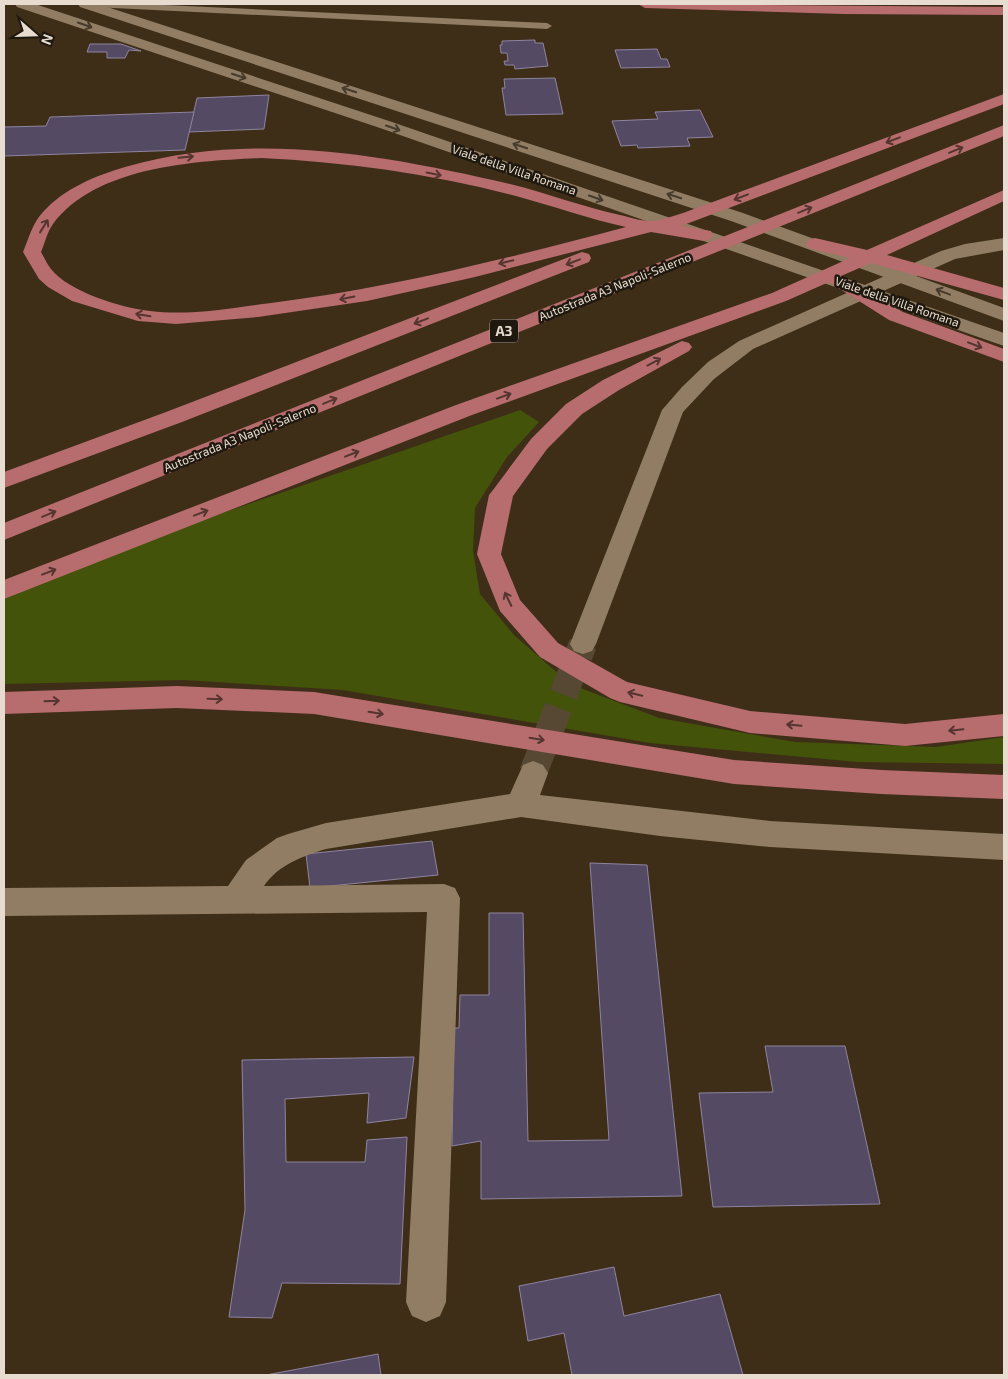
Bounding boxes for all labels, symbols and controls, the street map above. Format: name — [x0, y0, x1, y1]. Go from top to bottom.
north arrow — [10, 10, 60, 60]
one-way arrow — [76, 21, 92, 30]
text: N — [38, 32, 57, 47]
one-way arrow — [230, 72, 246, 82]
one-way arrow — [341, 85, 357, 94]
one-way arrow — [385, 124, 400, 133]
one-way arrow — [886, 136, 901, 145]
one-way arrow — [512, 140, 528, 150]
street label: Viale della Villa Romana — [450, 141, 578, 197]
one-way arrow — [948, 144, 963, 154]
one-way arrow — [177, 153, 193, 162]
one-way arrow — [426, 169, 442, 179]
one-way arrow — [667, 191, 683, 200]
one-way arrow — [734, 193, 749, 202]
one-way arrow — [588, 194, 603, 203]
one-way arrow — [797, 205, 812, 215]
one-way arrow — [39, 219, 50, 233]
street label: Autostrada A3 Napoli-Salerno — [536, 249, 693, 323]
one-way arrow — [498, 258, 514, 268]
one-way arrow — [566, 258, 581, 267]
street label: Viale della Villa Romana — [833, 273, 961, 329]
one-way arrow — [935, 287, 951, 296]
one-way arrow — [340, 294, 356, 304]
one-way arrow — [136, 310, 152, 320]
one-way arrow — [414, 317, 430, 326]
road number: A3 — [490, 320, 518, 342]
one-way arrow — [967, 341, 982, 350]
one-way arrow — [646, 356, 661, 366]
one-way arrow — [496, 391, 511, 400]
one-way arrow — [322, 396, 337, 406]
street label: Autostrada A3 Napoli-Salerno — [161, 400, 318, 474]
one-way arrow — [344, 449, 359, 458]
one-way arrow — [192, 508, 208, 517]
one-way arrow — [41, 509, 56, 519]
one-way arrow — [41, 567, 56, 576]
one-way arrow — [503, 592, 513, 607]
one-way arrow — [627, 689, 643, 698]
one-way arrow — [207, 694, 223, 703]
one-way arrow — [44, 697, 60, 706]
one-way arrow — [368, 709, 384, 719]
one-way arrow — [786, 721, 802, 730]
one-way arrow — [948, 725, 964, 735]
one-way arrow — [528, 735, 544, 745]

